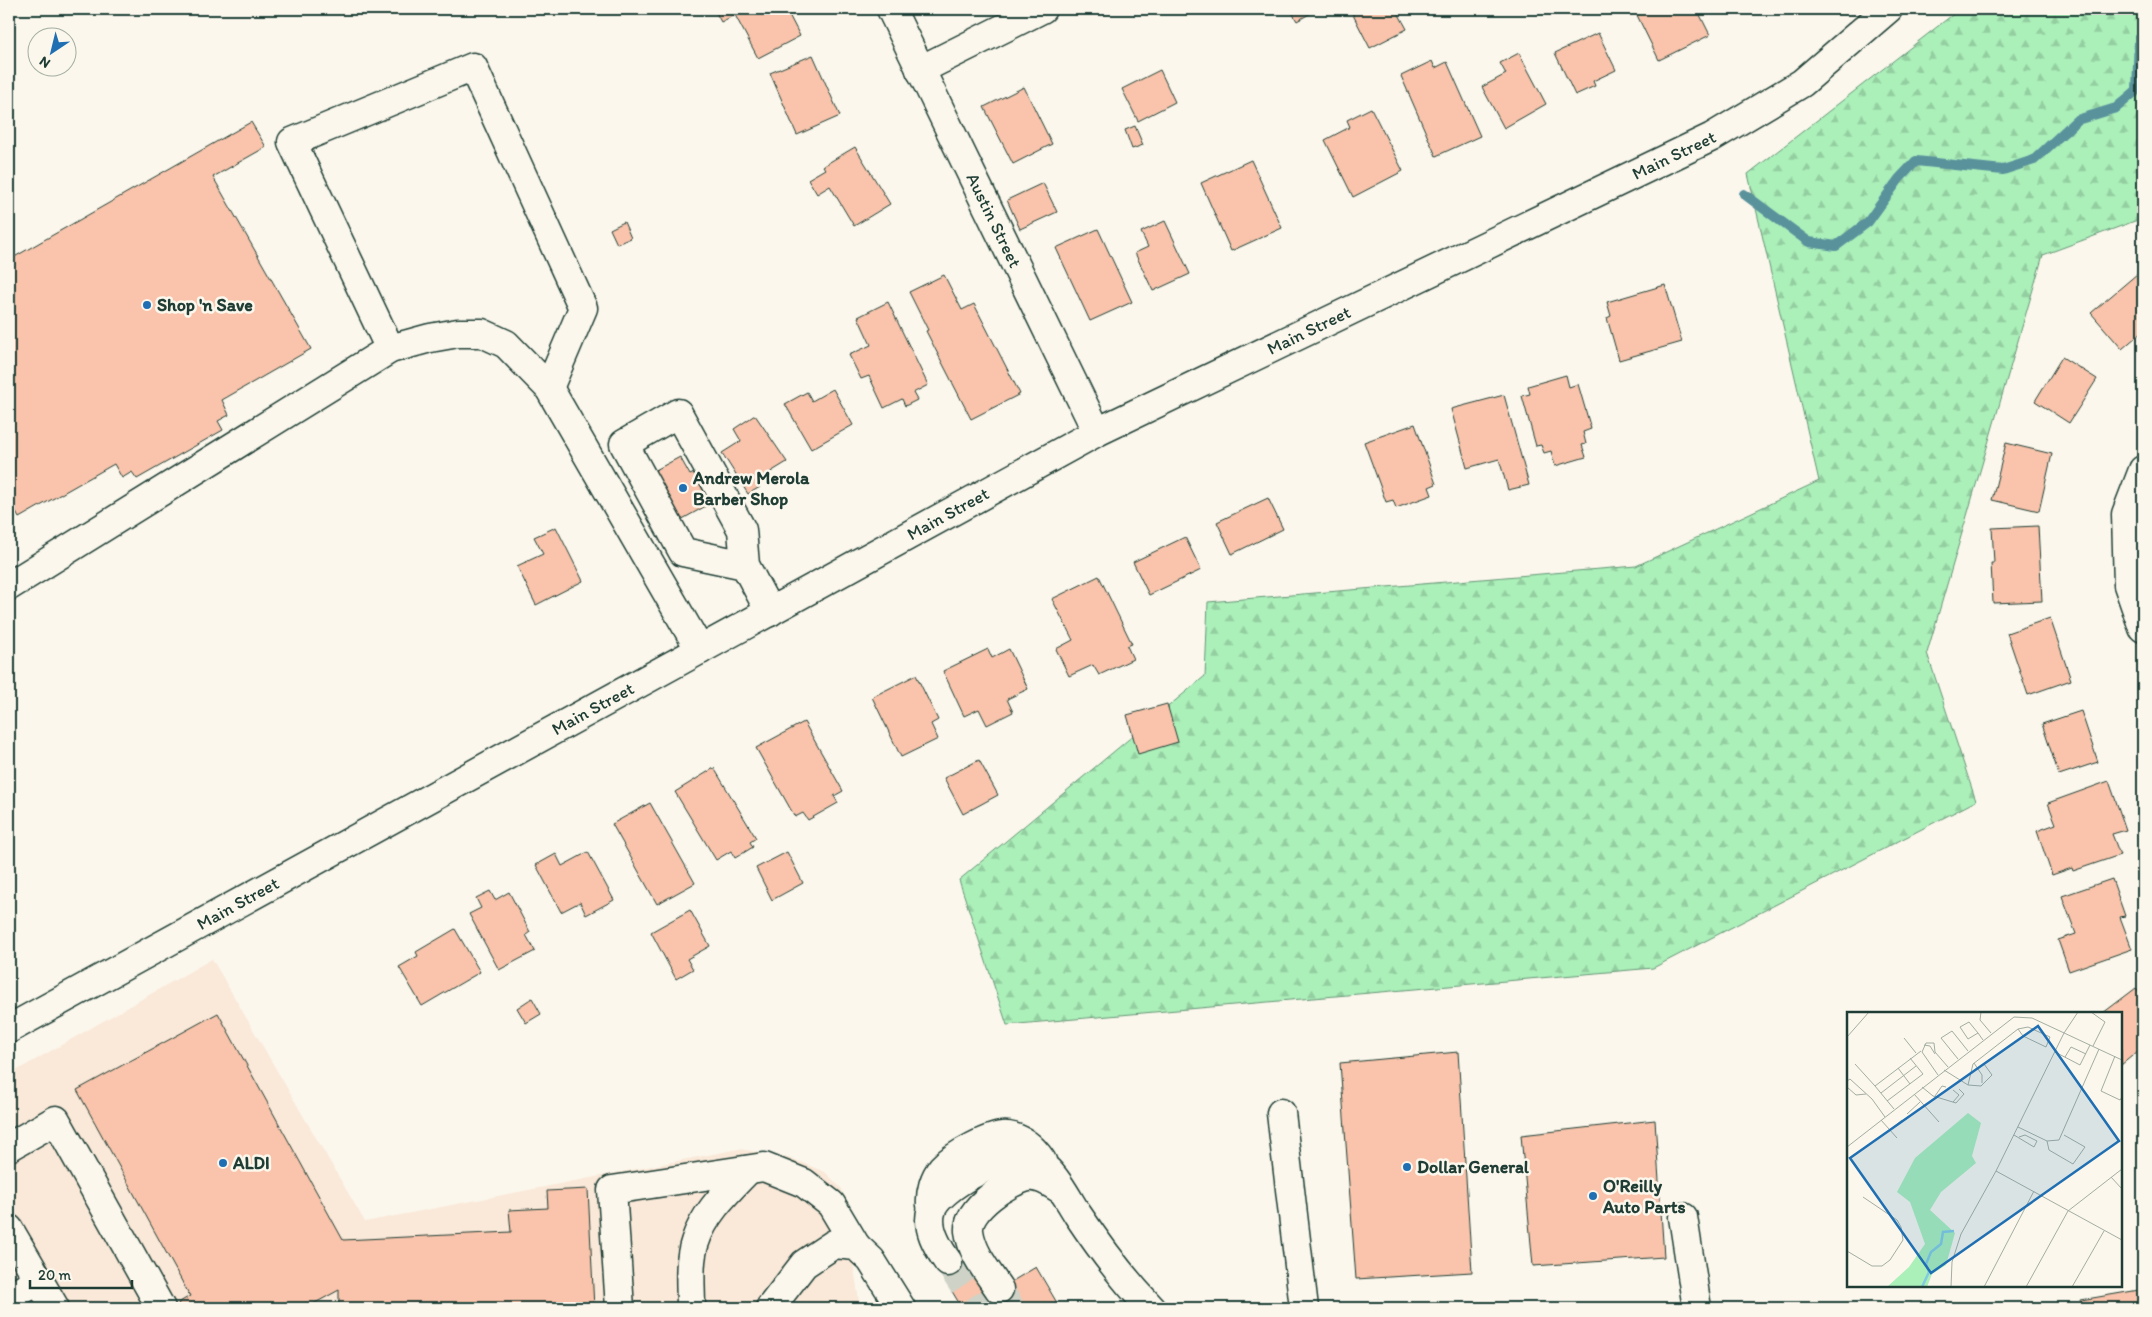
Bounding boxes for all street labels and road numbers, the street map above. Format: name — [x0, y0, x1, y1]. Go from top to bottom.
street label: Main Street — [1628, 126, 1720, 185]
street label: Austin Street — [962, 169, 1026, 271]
street label: Main Street — [1263, 301, 1355, 360]
street label: Main Street — [903, 482, 993, 545]
street label: Main Street — [548, 677, 638, 740]
street label: Main Street — [193, 872, 283, 935]

